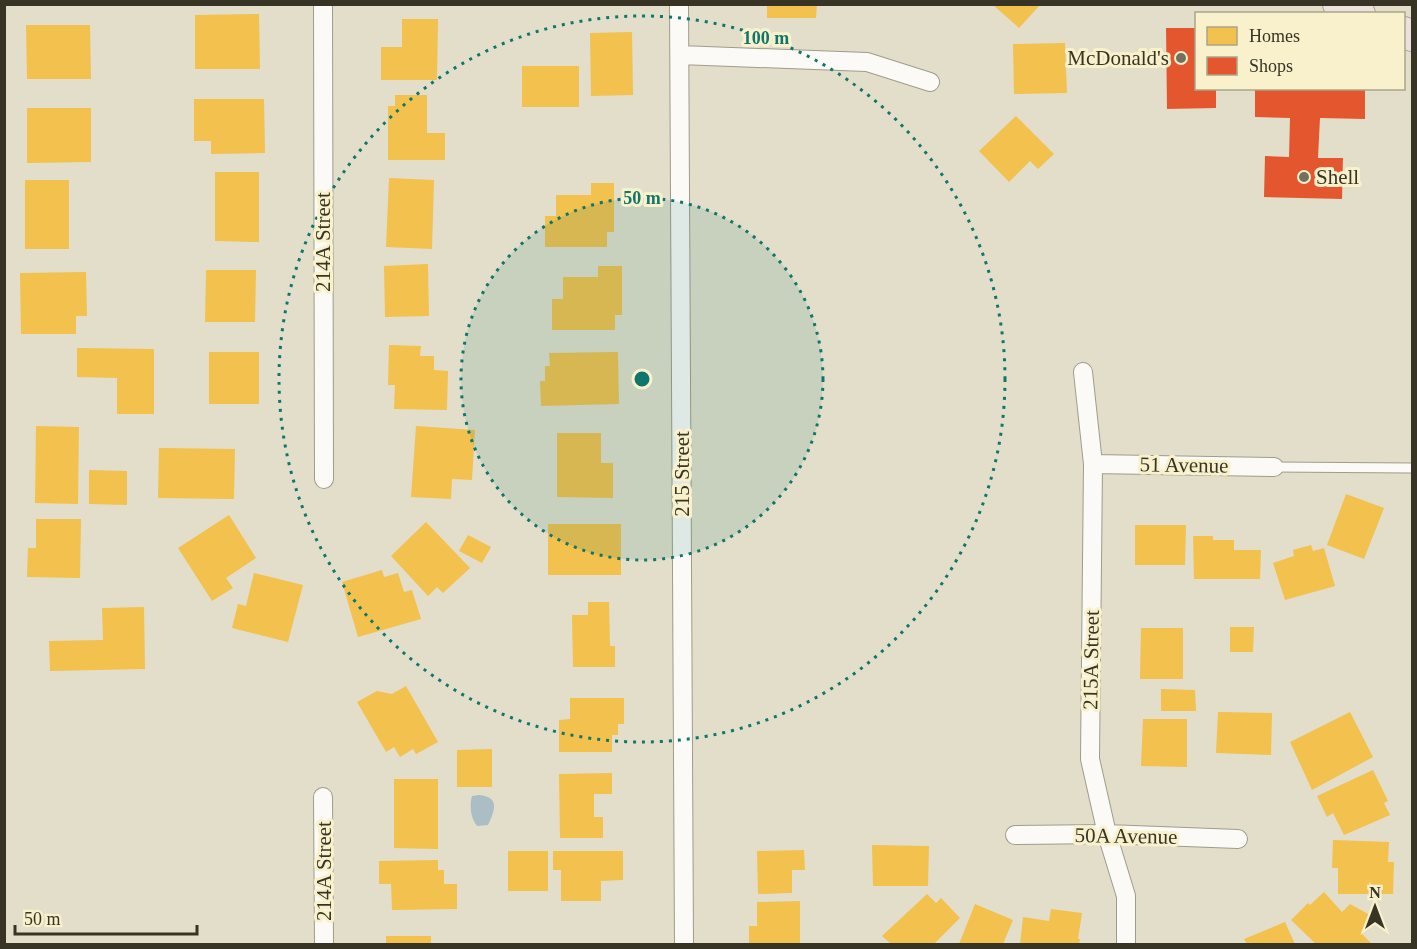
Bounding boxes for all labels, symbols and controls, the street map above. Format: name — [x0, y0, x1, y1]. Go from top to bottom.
legend — [1195, 12, 1405, 90]
text: Homes — [1249, 26, 1300, 46]
text: 100 m — [743, 28, 789, 48]
place label: McDonald's — [1067, 46, 1169, 70]
marker: McDonald's — [1174, 51, 1188, 65]
text: Shops — [1249, 56, 1293, 76]
place label: Shell — [1316, 165, 1359, 189]
marker: Shell — [1297, 170, 1311, 184]
text: 50 m — [623, 188, 661, 208]
street label: 214A Street — [311, 192, 335, 292]
centre of rings — [632, 369, 652, 389]
street label: 215 Street — [670, 431, 694, 517]
street label: 51 Avenue — [1139, 452, 1229, 478]
street label: 215A Street — [1078, 610, 1104, 710]
street label: 214A Street — [312, 821, 336, 921]
street label: 50A Avenue — [1074, 823, 1178, 849]
north arrow — [1345, 877, 1405, 937]
text: N — [1369, 884, 1381, 901]
scale bar — [15, 898, 196, 936]
text: 50 m — [24, 909, 61, 929]

